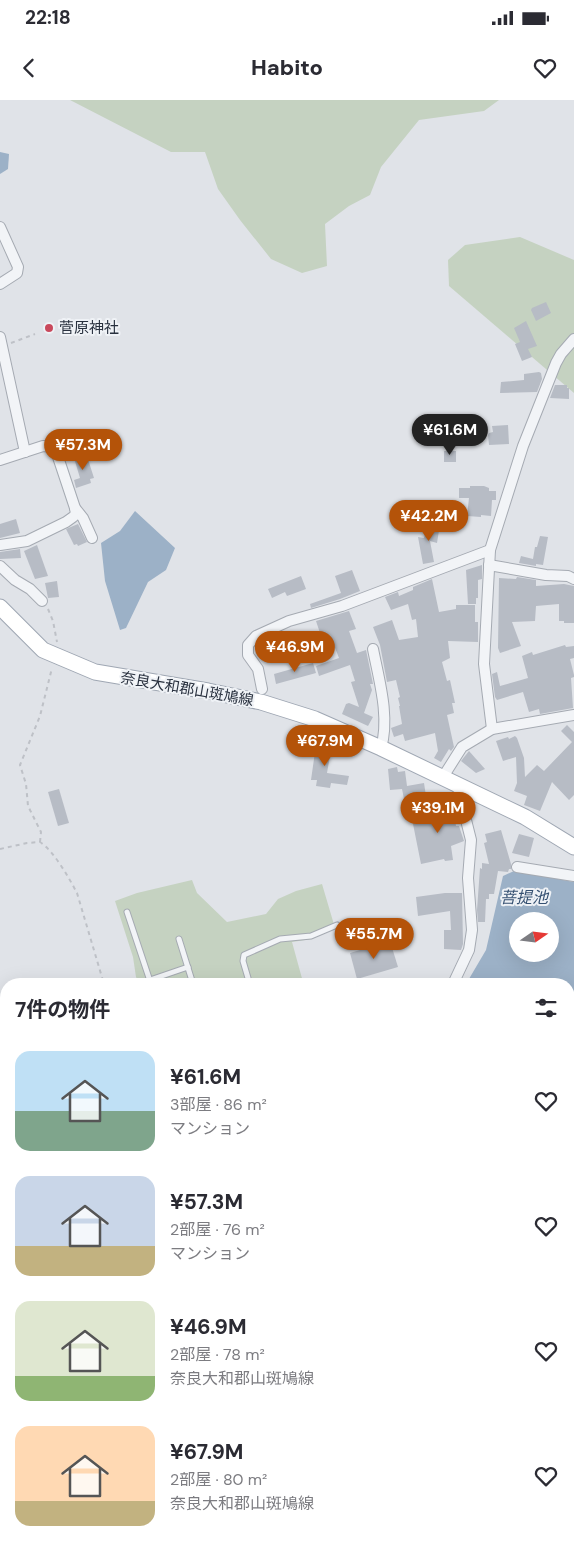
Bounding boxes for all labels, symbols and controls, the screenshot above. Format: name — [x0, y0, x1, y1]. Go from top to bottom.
text: 22:18 — [25, 5, 71, 30]
text: Habito — [251, 53, 323, 82]
icon: back — [15, 54, 43, 82]
icon: heart — [531, 54, 559, 82]
place label: 菅原神社 — [59, 318, 119, 338]
marker: 菅原神社 — [43, 322, 55, 334]
pin: ¥61.6M — [409, 414, 491, 456]
text: ¥61.6M — [423, 419, 477, 440]
pin: ¥57.3M — [42, 428, 124, 471]
text: ¥57.3M — [55, 434, 111, 455]
pin: ¥42.2M — [388, 500, 470, 542]
text: ¥42.2M — [400, 505, 458, 526]
pin: ¥46.9M — [254, 630, 336, 673]
text: ¥46.9M — [266, 636, 324, 657]
street label: 奈良大和郡山斑鳩線 — [119, 667, 255, 711]
pin: ¥67.9M — [284, 724, 366, 767]
text: ¥67.9M — [297, 730, 353, 751]
pin: ¥39.1M — [397, 792, 479, 834]
text: ¥39.1M — [412, 797, 464, 818]
water label: 菩提池 — [500, 887, 550, 908]
north arrow — [509, 912, 559, 962]
map controls — [509, 912, 559, 962]
pin: ¥55.7M — [333, 918, 415, 960]
text: ¥55.7M — [346, 923, 402, 944]
icon: filters — [532, 994, 560, 1022]
text: 7件の物件 — [15, 996, 110, 1024]
text: ¥61.6M — [170, 1063, 241, 1091]
icon: home — [55, 1071, 115, 1131]
icon: heart — [532, 1087, 560, 1115]
text: 3部屋 · 86 m² — [170, 1094, 267, 1115]
text: マンション — [170, 1118, 250, 1139]
text: ¥57.3M — [170, 1188, 243, 1216]
icon: home — [55, 1196, 115, 1256]
icon: heart — [532, 1212, 560, 1240]
text: 2部屋 · 76 m² — [170, 1219, 265, 1240]
text: マンション — [170, 1243, 250, 1264]
text: ¥46.9M — [170, 1313, 247, 1341]
icon: home — [55, 1321, 115, 1381]
icon: heart — [532, 1337, 560, 1365]
text: 2部屋 · 78 m² — [170, 1344, 265, 1365]
text: 奈良大和郡山斑鳩線 — [170, 1368, 314, 1389]
text: ¥67.9M — [170, 1438, 243, 1466]
icon: home — [55, 1446, 115, 1506]
icon: heart — [532, 1462, 560, 1490]
text: 2部屋 · 80 m² — [170, 1469, 267, 1490]
text: 奈良大和郡山斑鳩線 — [170, 1493, 314, 1514]

